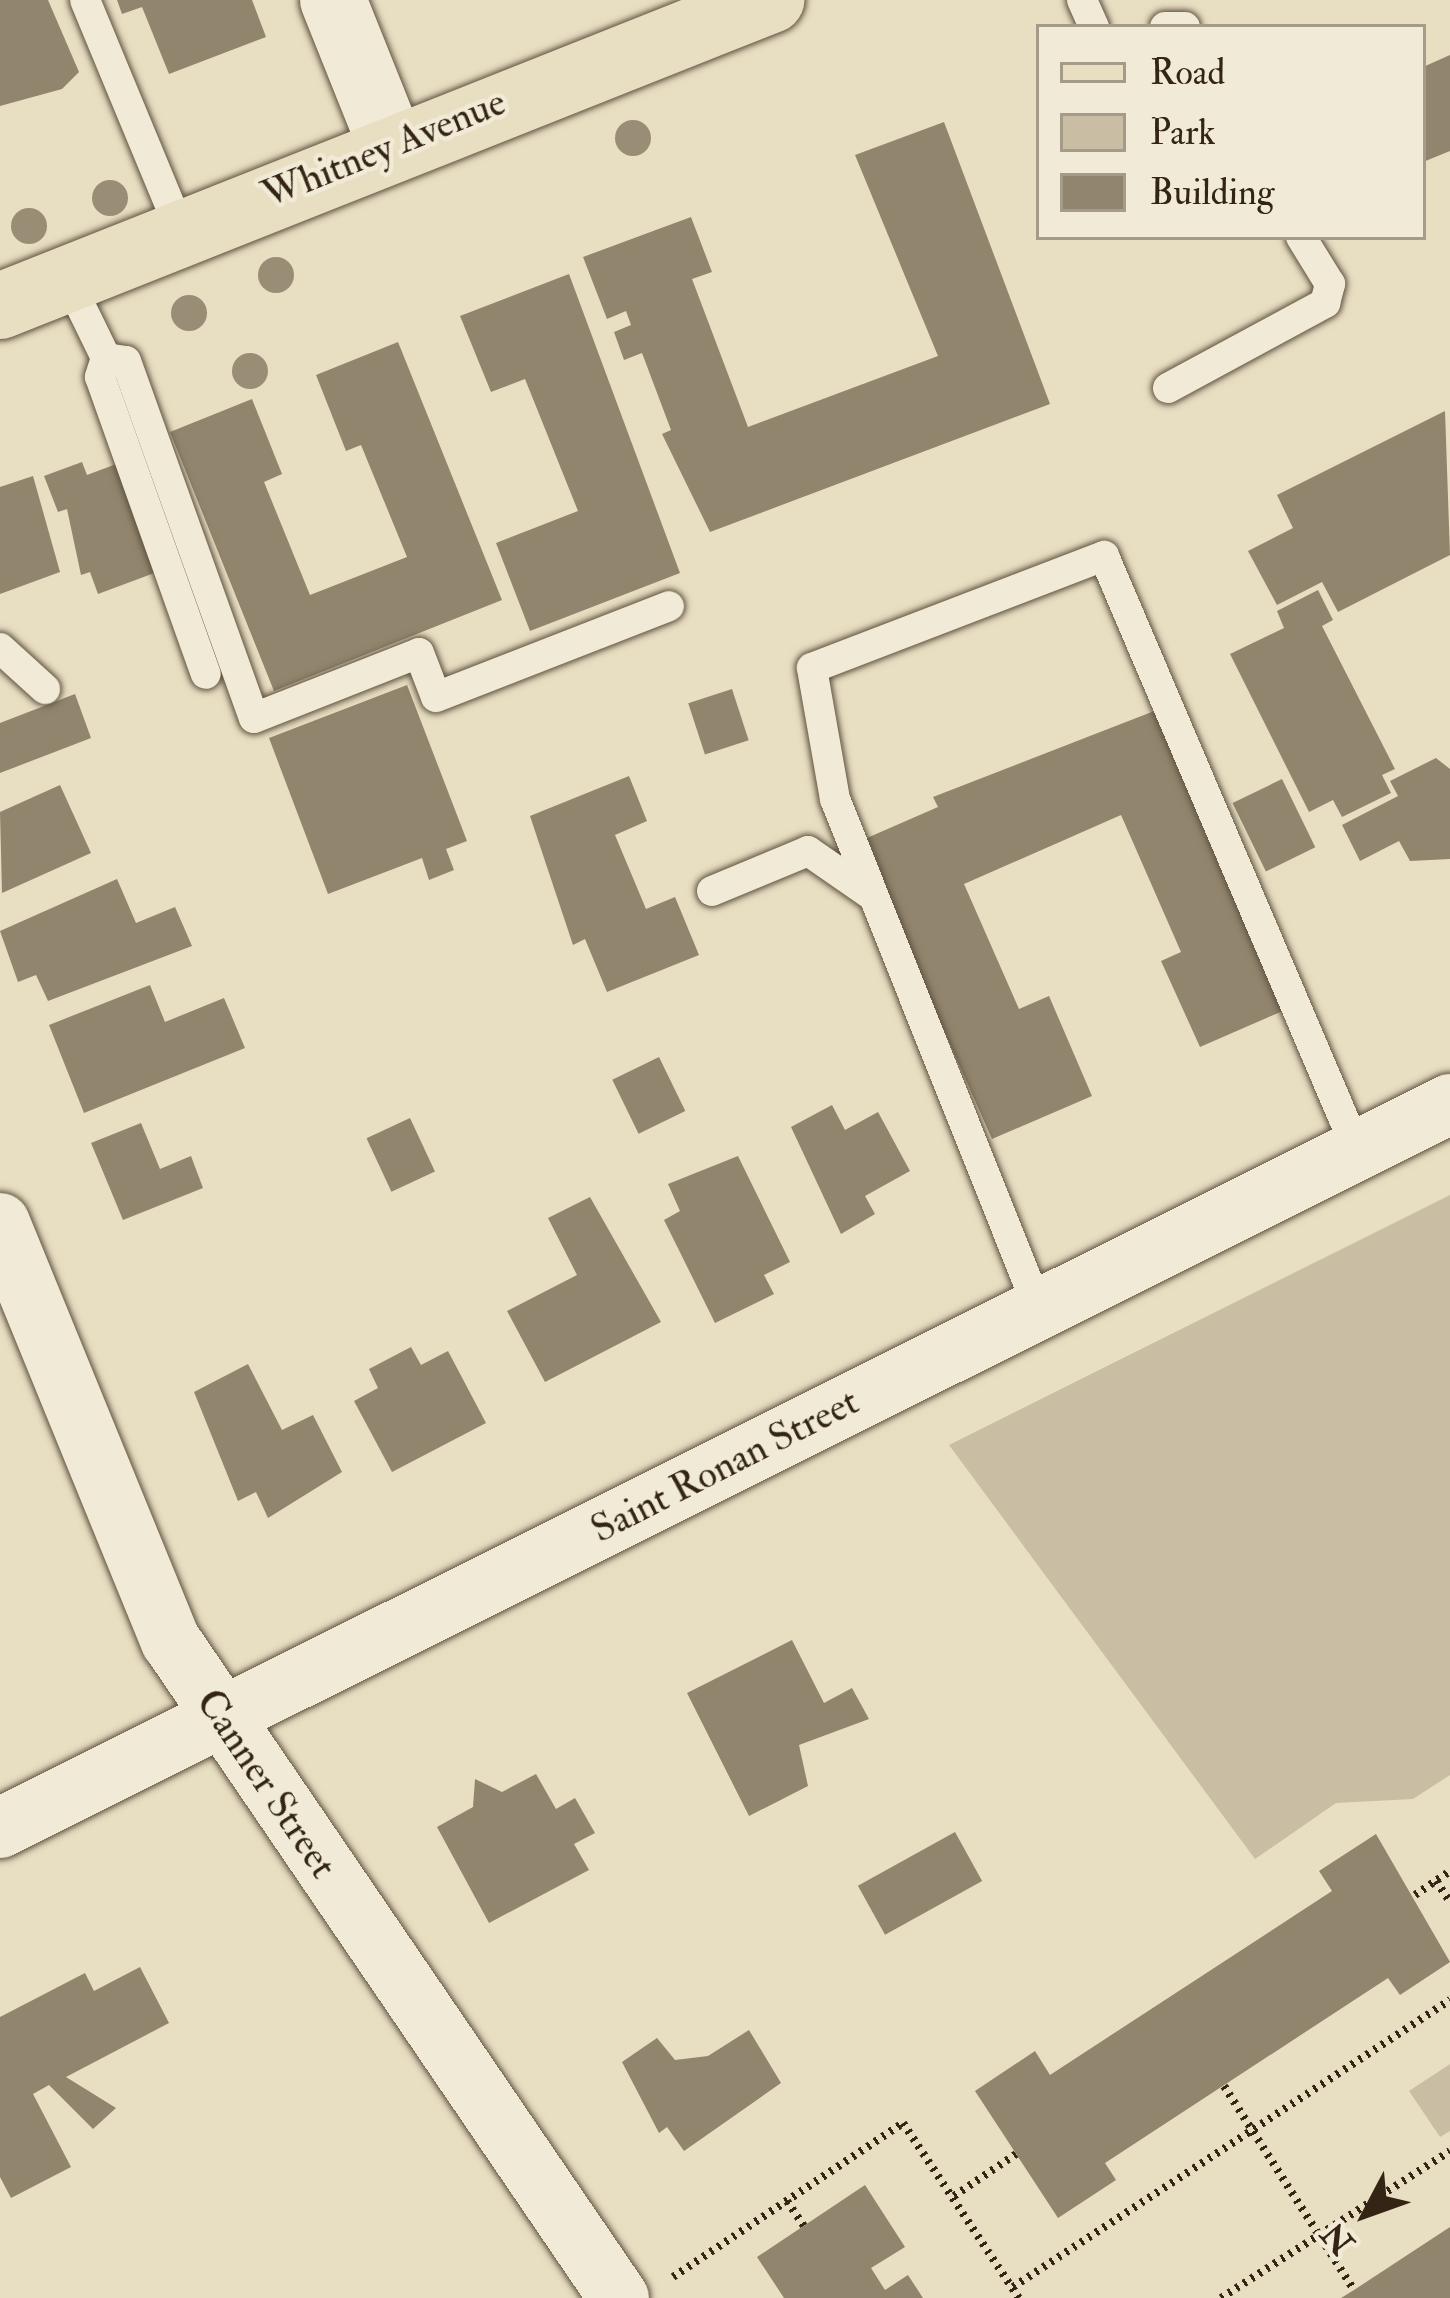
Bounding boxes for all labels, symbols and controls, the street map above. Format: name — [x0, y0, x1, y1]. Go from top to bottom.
legend — [1036, 24, 1426, 240]
text: Road — [1150, 50, 1225, 95]
street label: Whitney Avenue — [256, 79, 512, 219]
text: Park — [1150, 110, 1216, 155]
text: Building — [1150, 170, 1274, 215]
street label: Saint Ronan Street — [584, 1379, 866, 1553]
street label: Canner Street — [186, 1681, 346, 1887]
north arrow — [1306, 2154, 1426, 2274]
text: N — [1313, 2213, 1364, 2263]

